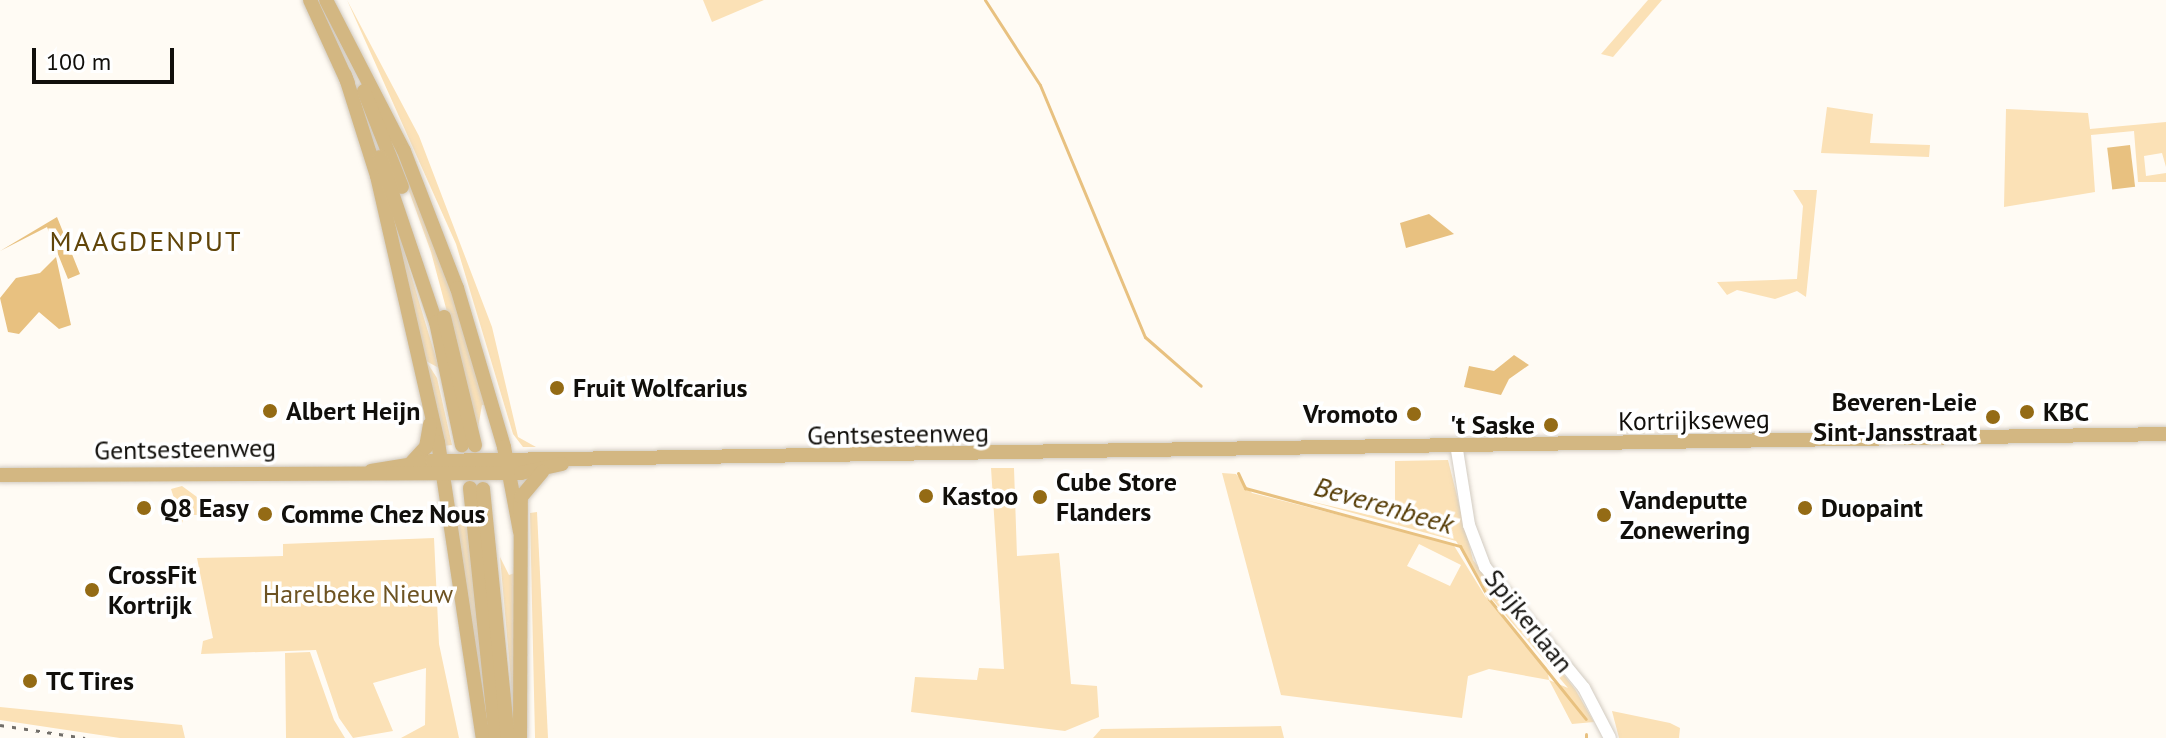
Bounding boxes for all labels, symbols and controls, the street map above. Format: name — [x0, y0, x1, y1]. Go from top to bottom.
scale bar — [36, 32, 178, 82]
text: 100 m — [46, 46, 111, 77]
district label: MAAGDENPUT — [50, 224, 242, 258]
place label: Fruit Wolfcarius — [573, 372, 748, 404]
marker: Fruit Wolfcarius — [548, 379, 566, 397]
place label: Beveren-Leie Sint-Jansstraat — [1813, 386, 1977, 448]
place label: Albert Heijn — [286, 395, 420, 427]
place label: KBC — [2043, 396, 2089, 428]
place label: Vromoto — [1303, 398, 1398, 430]
marker: Albert Heijn — [261, 402, 279, 420]
street label: Kortrijkseweg — [1618, 403, 1770, 437]
marker: KBC — [2018, 403, 2036, 421]
marker: Vromoto — [1405, 405, 1423, 423]
marker: Beveren-Leie Sint-Jansstraat — [1984, 408, 2002, 426]
place label: 't Saske — [1450, 409, 1535, 441]
marker: 't Saske — [1542, 416, 1560, 434]
street label: Gentsesteenweg — [807, 417, 989, 451]
street label: Gentsesteenweg — [94, 432, 276, 466]
place label: Cube Store Flanders — [1056, 466, 1177, 528]
water label: Beverenbeek — [1310, 469, 1458, 541]
place label: Kastoo — [942, 480, 1018, 512]
place label: Vandeputte Zonewering — [1620, 484, 1750, 546]
marker: Kastoo — [917, 487, 935, 505]
marker: Cube Store Flanders — [1031, 488, 1049, 506]
place label: Q8 Easy — [160, 492, 249, 524]
place label: Duopaint — [1821, 492, 1923, 524]
place label: Comme Chez Nous — [281, 498, 486, 530]
marker: Q8 Easy — [135, 499, 153, 517]
marker: Duopaint — [1796, 499, 1814, 517]
marker: Comme Chez Nous — [256, 505, 274, 523]
marker: Vandeputte Zonewering — [1595, 506, 1613, 524]
place label: CrossFit Kortrijk — [108, 559, 197, 620]
street label: Spijkerlaan — [1478, 563, 1580, 679]
park label: Harelbeke Nieuw — [263, 578, 453, 610]
marker: CrossFit Kortrijk — [83, 581, 101, 599]
place label: TC Tires — [46, 665, 136, 697]
marker: TC Tires — [21, 672, 39, 690]

